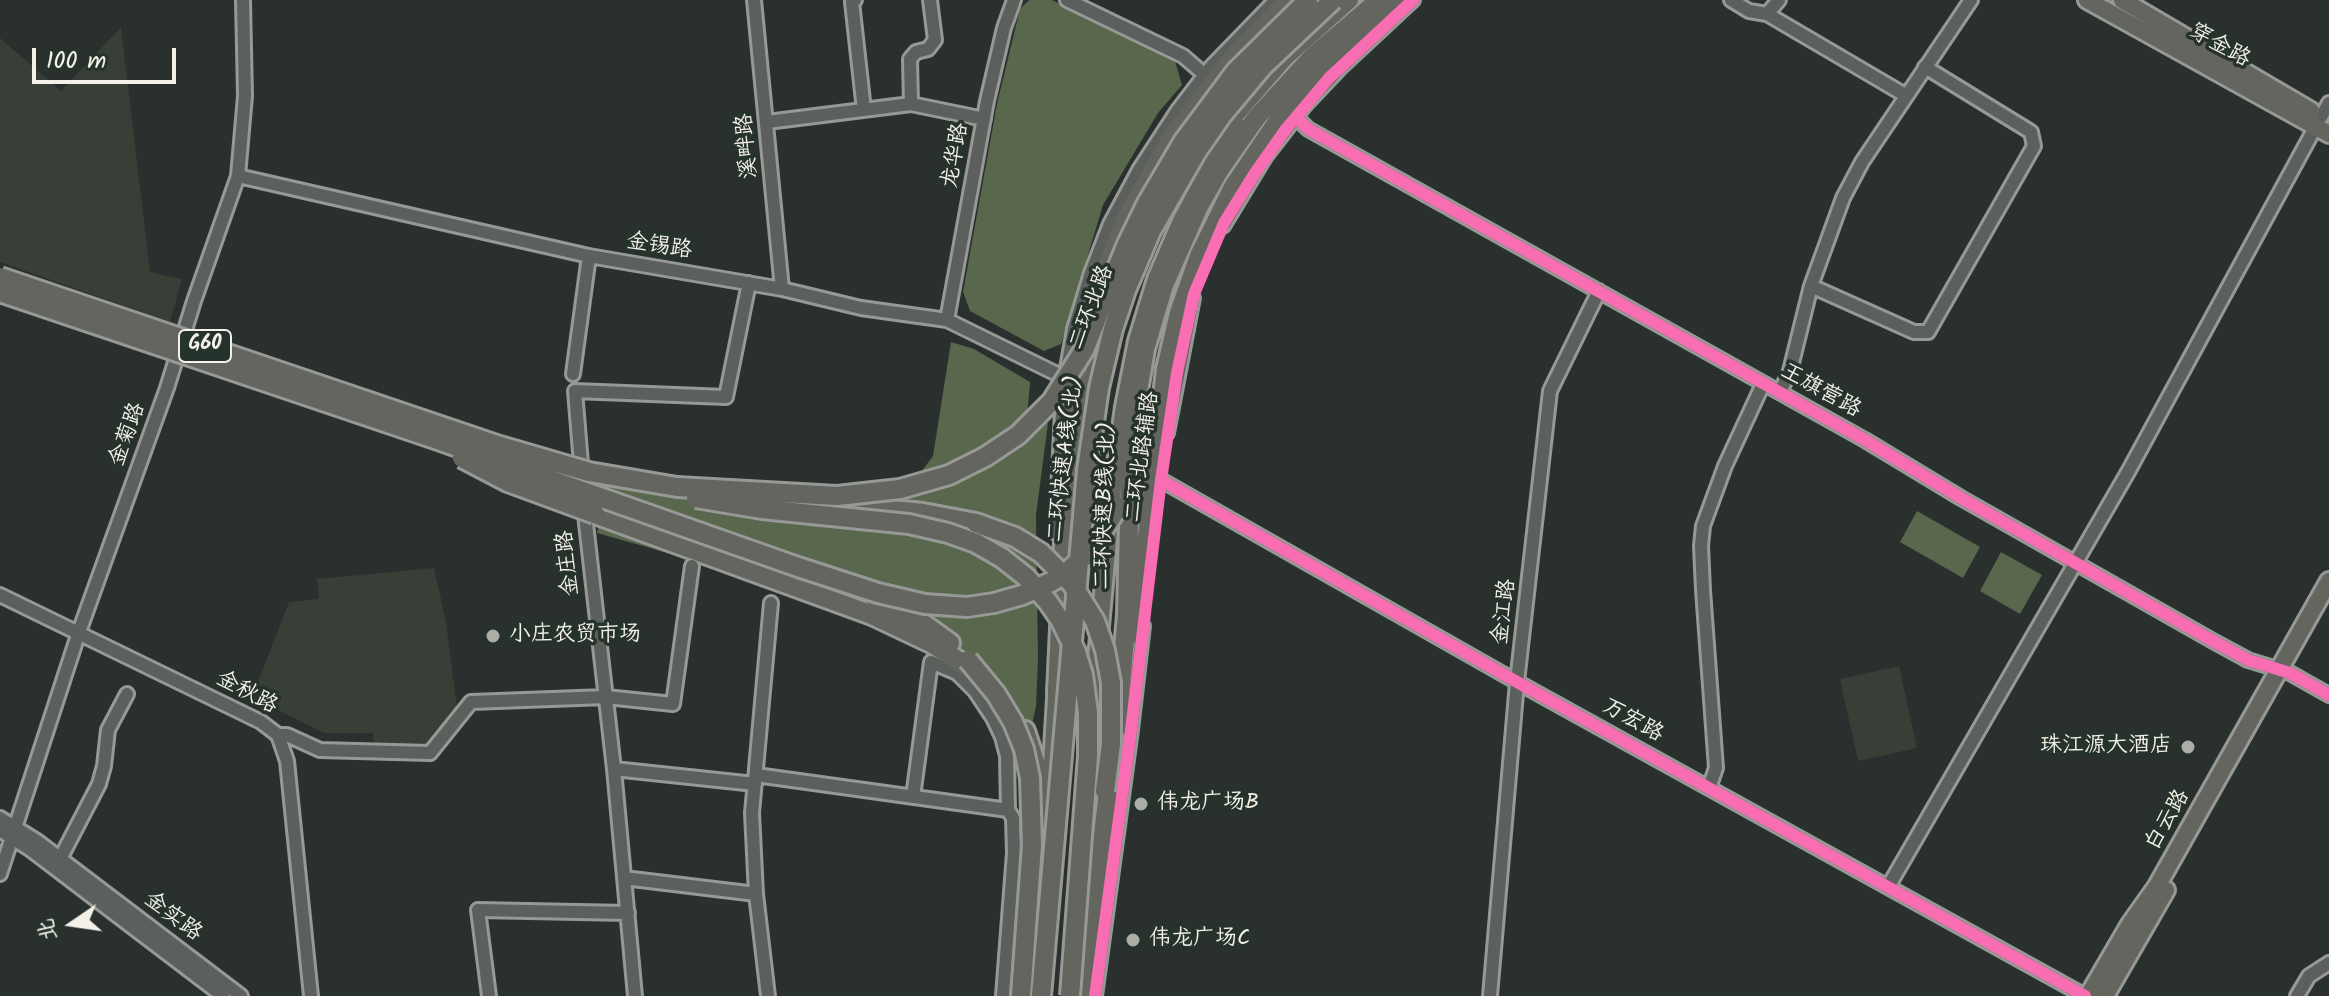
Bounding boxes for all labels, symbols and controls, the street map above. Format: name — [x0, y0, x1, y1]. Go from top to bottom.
street label: 穿金路 — [2184, 19, 2254, 75]
scale bar — [36, 32, 180, 82]
text: 100 m — [46, 42, 106, 81]
street label: 溪畔路 — [733, 112, 765, 180]
street label: 龙华路 — [938, 121, 976, 191]
street label: 金锡路 — [624, 230, 694, 266]
street label: 二环北路 — [1065, 262, 1121, 354]
road number: G60 — [179, 330, 231, 362]
street label: 王旗营路 — [1775, 359, 1865, 425]
street label: 二环快速A线(北) — [1044, 374, 1090, 544]
street label: 二环北路辅路 — [1122, 390, 1166, 524]
street label: 金菊路 — [105, 399, 153, 471]
street label: 二环快速B线(北) — [1091, 422, 1123, 590]
street label: 金庄路 — [553, 529, 587, 597]
street label: 金江路 — [1489, 578, 1523, 646]
place label: 小庄农贸市场 — [509, 623, 641, 649]
marker: 小庄农贸市场 — [484, 627, 502, 645]
street label: 金秋路 — [211, 667, 281, 721]
street label: 万宏路 — [1597, 694, 1667, 750]
place label: 珠江源大酒店 — [2040, 734, 2172, 760]
marker: 珠江源大酒店 — [2179, 738, 2197, 756]
street label: 白云路 — [2141, 786, 2197, 856]
place label: 伟龙广场B — [1157, 791, 1259, 817]
marker: 伟龙广场B — [1132, 795, 1150, 813]
north arrow — [32, 884, 112, 964]
street label: 金实路 — [138, 888, 206, 948]
text: 北 — [29, 915, 68, 944]
place label: 伟龙广场C — [1149, 927, 1250, 953]
marker: 伟龙广场C — [1124, 931, 1142, 949]

